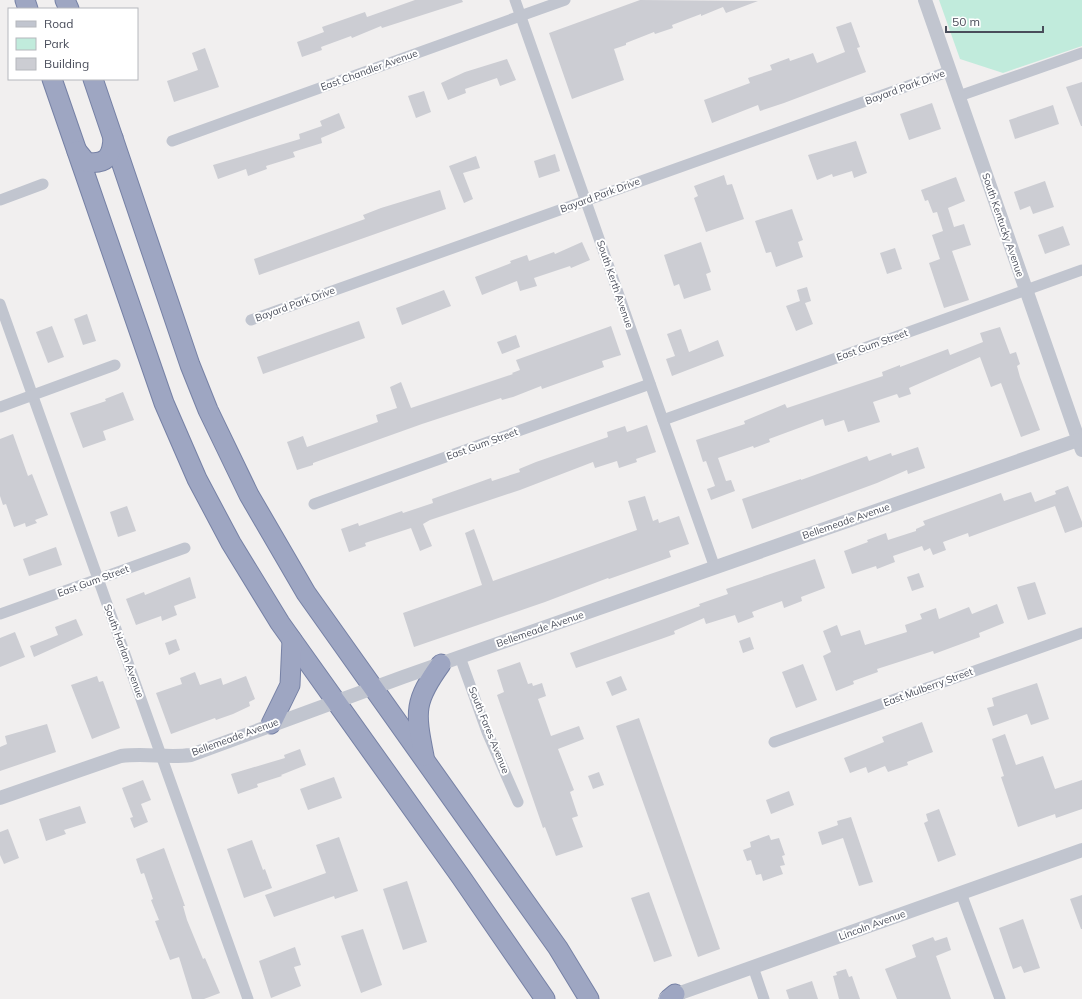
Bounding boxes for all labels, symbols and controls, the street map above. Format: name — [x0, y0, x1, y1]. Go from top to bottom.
legend — [8, 8, 138, 80]
scale bar — [946, 8, 1043, 34]
text: 50 m — [952, 14, 980, 29]
text: Road — [44, 16, 73, 31]
text: Park — [44, 36, 70, 51]
street label: East Chandler Avenue — [319, 46, 419, 94]
text: Building — [44, 56, 89, 71]
street label: Bayard Park Drive — [863, 67, 947, 107]
street label: South Kentucky Avenue — [979, 171, 1027, 279]
street label: Bayard Park Drive — [558, 175, 642, 215]
street label: South Kerth Avenue — [594, 238, 636, 330]
street label: Bayard Park Drive — [253, 284, 337, 324]
street label: East Gum Street — [835, 326, 910, 364]
street label: East Gum Street — [445, 425, 520, 463]
street label: Bellemeade Avenue — [801, 500, 891, 542]
street label: East Gum Street — [56, 562, 131, 600]
street label: South Harlan Avenue — [101, 602, 147, 700]
street label: Bellemeade Avenue — [495, 608, 585, 650]
street label: East Mulberry Street — [882, 665, 975, 709]
street label: South Fares Avenue — [466, 685, 512, 775]
street label: Bellemeade Avenue — [190, 715, 280, 759]
street label: Lincoln Avenue — [837, 907, 907, 943]

